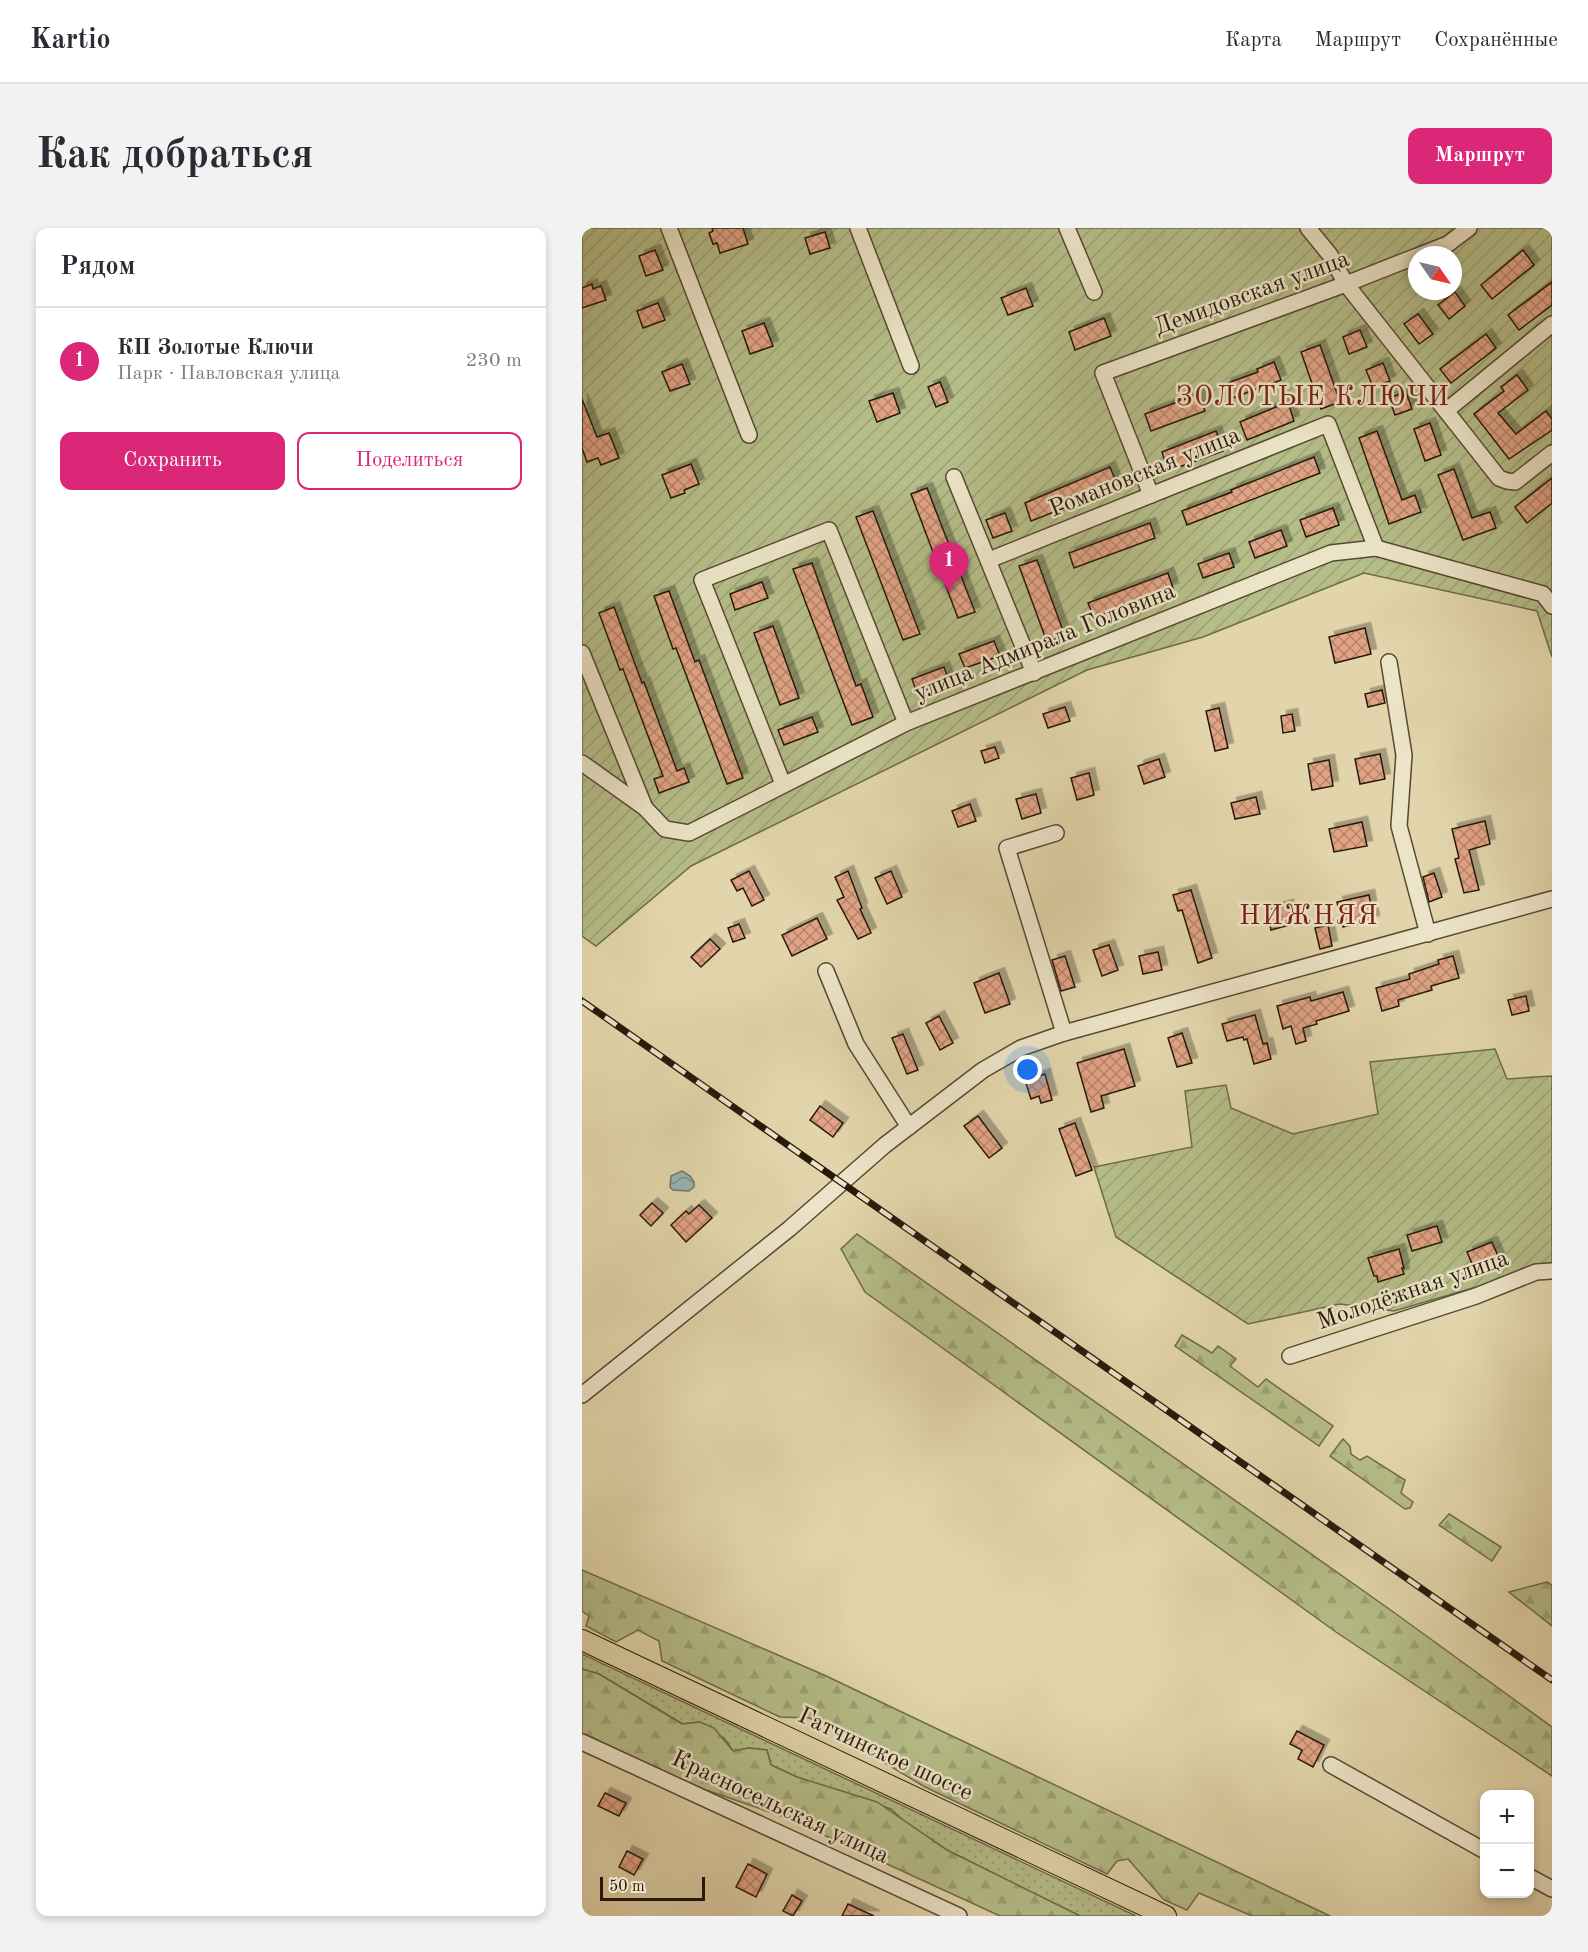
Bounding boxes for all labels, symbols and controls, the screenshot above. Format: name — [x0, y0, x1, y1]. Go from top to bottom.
text: Kartio — [30, 27, 111, 55]
text: Карта — [1225, 30, 1282, 51]
text: Маршрут — [1315, 30, 1401, 51]
text: Сохранённые — [1434, 30, 1558, 51]
button: Маршрут — [1408, 128, 1552, 184]
text: Как добраться — [36, 135, 313, 177]
north arrow — [1408, 246, 1462, 300]
street label: Демидовская улица — [1151, 248, 1353, 340]
text: Рядом — [60, 254, 135, 280]
text: КП Золотые Ключи — [117, 337, 314, 359]
text: 1 — [74, 351, 85, 371]
text: 230 m — [466, 351, 522, 371]
text: Парк · Павловская улица — [117, 364, 340, 384]
district label: ЗОЛОТЫЕ КЛЮЧИ — [1176, 384, 1450, 411]
street label: Романовская улица — [1046, 424, 1244, 522]
button: Сохранить — [60, 432, 285, 490]
button: Поделиться — [297, 432, 522, 490]
pin: 1 — [930, 542, 968, 592]
street label: улица Адмирала Головина — [911, 580, 1179, 706]
district label: НИЖНЯЯ — [1239, 903, 1379, 930]
your location — [1013, 1055, 1042, 1084]
street label: Молодёжная улица — [1314, 1247, 1512, 1335]
street label: Гатчинское шоссе — [794, 1704, 976, 1806]
street label: Красносельская улица — [668, 1747, 893, 1869]
map controls — [1480, 1790, 1534, 1898]
button: + — [1480, 1790, 1534, 1844]
button: − — [1480, 1844, 1534, 1898]
scale bar — [600, 1874, 705, 1902]
text: 50 m — [609, 1879, 645, 1895]

